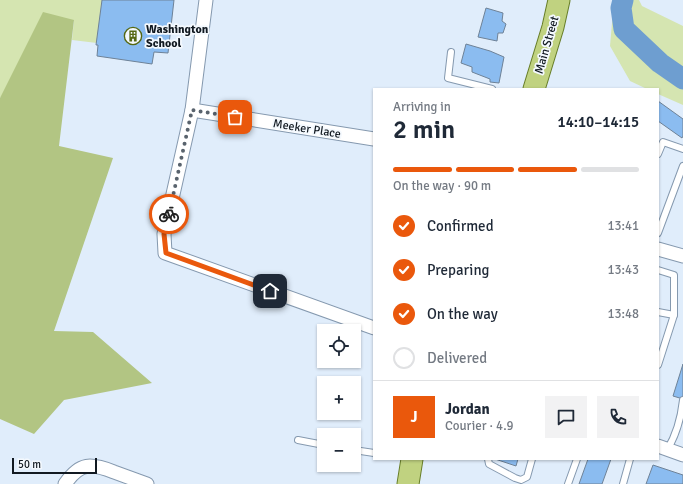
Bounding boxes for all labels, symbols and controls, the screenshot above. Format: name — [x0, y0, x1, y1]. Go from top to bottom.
street label: Main Street — [532, 14, 562, 76]
place label: Washington School — [146, 22, 209, 51]
building icon: Washington School — [123, 26, 143, 46]
text: Arriving in — [393, 99, 451, 115]
pin — [218, 100, 252, 134]
icon: bag — [224, 106, 246, 128]
text: 14:10–14:15 — [558, 113, 639, 131]
text: 2 min — [393, 114, 455, 146]
street label: Meeker Place — [272, 116, 342, 142]
text: On the way · 90 m — [393, 178, 491, 194]
courier — [149, 194, 189, 234]
icon: bike — [158, 203, 180, 225]
icon: check — [393, 215, 415, 237]
text: Confirmed — [427, 217, 494, 235]
text: 13:41 — [607, 218, 639, 234]
icon: check — [393, 259, 415, 281]
text: Preparing — [427, 261, 490, 279]
text: 13:43 — [607, 262, 639, 278]
pin — [253, 274, 287, 308]
icon: home — [259, 280, 281, 302]
icon: check — [393, 303, 415, 325]
text: On the way — [427, 305, 498, 323]
text: 13:48 — [607, 306, 639, 322]
map controls — [317, 324, 361, 472]
button: locate — [317, 324, 361, 368]
text: Delivered — [427, 349, 487, 367]
button: + — [317, 376, 361, 420]
button: chat — [545, 396, 587, 438]
button: phone — [597, 396, 639, 438]
text: Jordan — [445, 400, 490, 418]
text: J — [410, 408, 418, 426]
text: Courier · 4.9 — [445, 418, 514, 434]
button: − — [317, 428, 361, 472]
scale bar — [12, 456, 97, 475]
text: 50 m — [18, 458, 41, 471]

